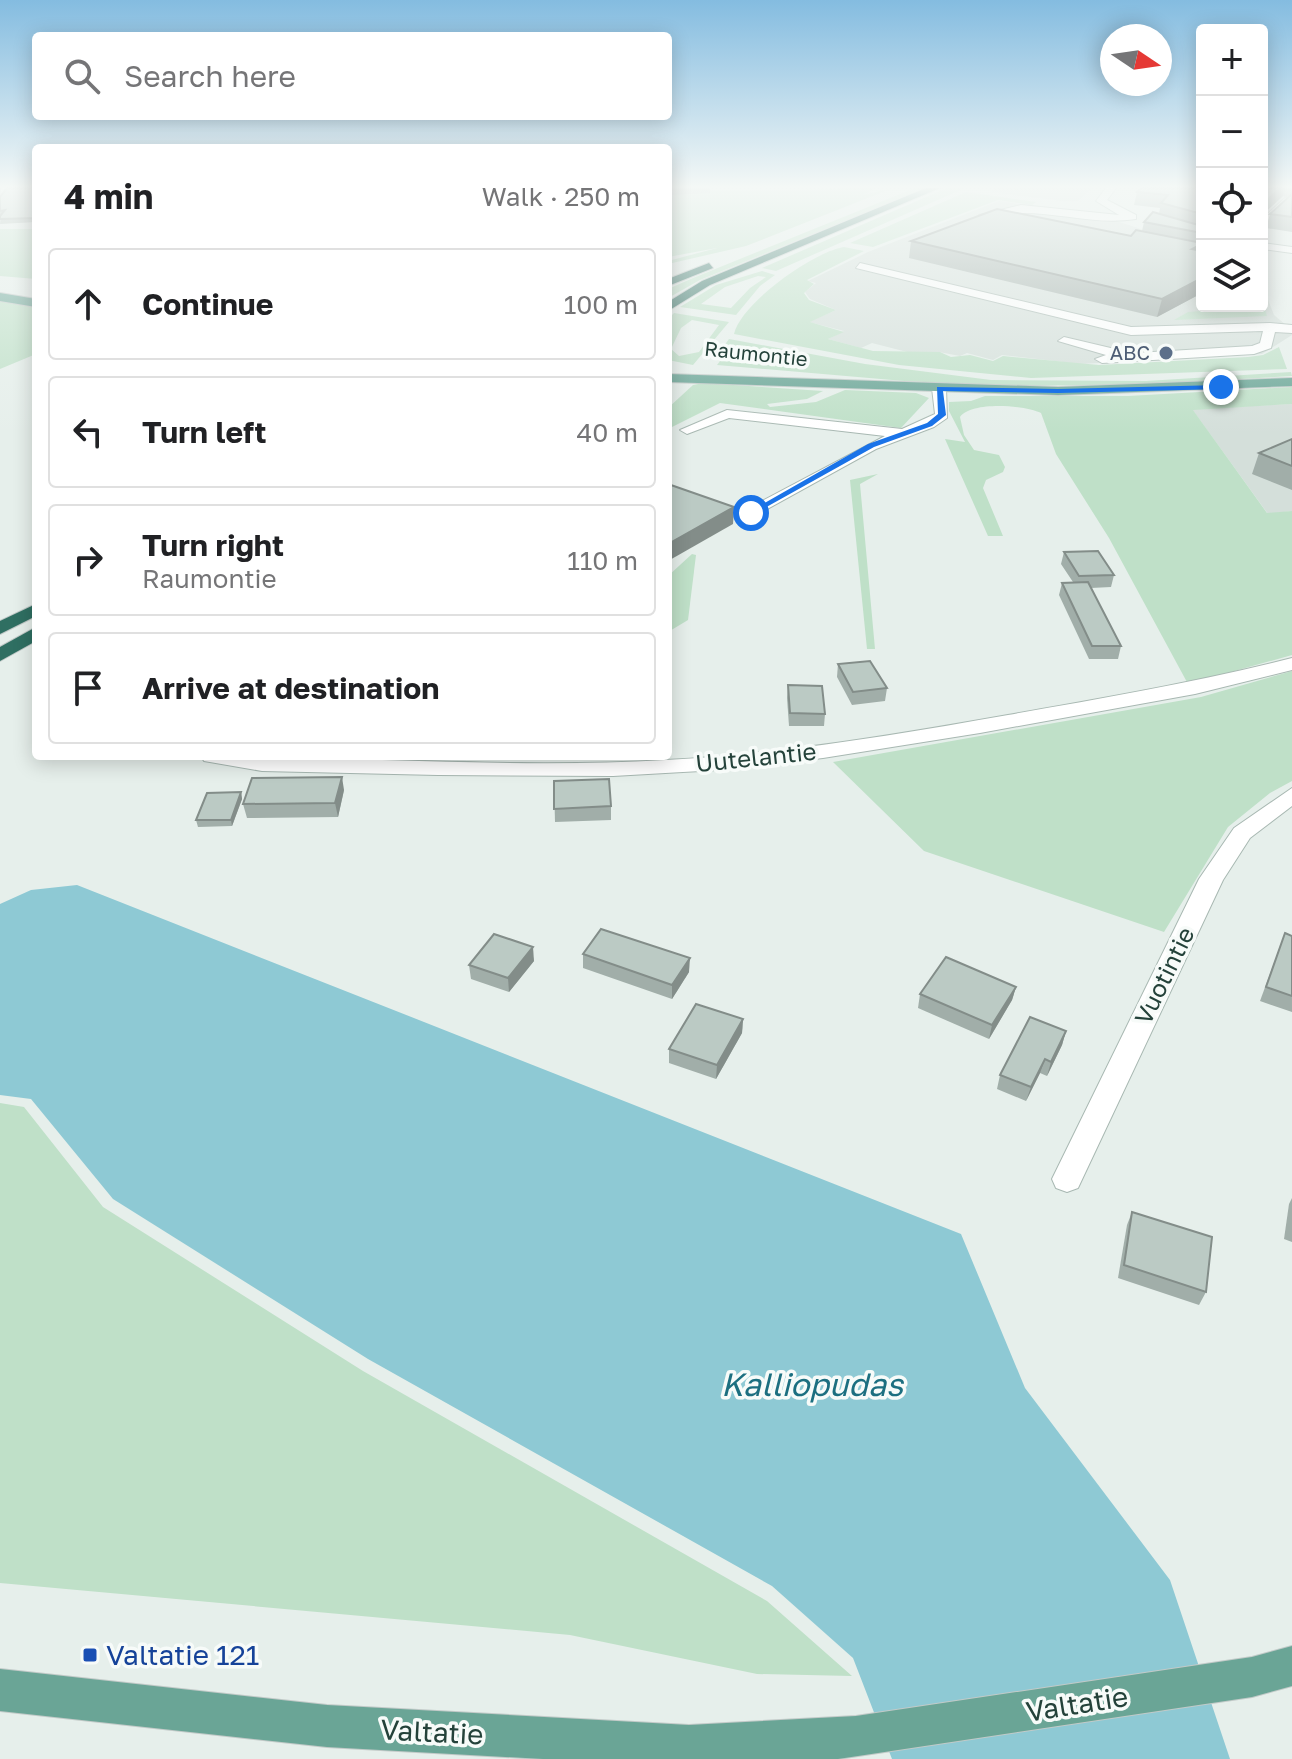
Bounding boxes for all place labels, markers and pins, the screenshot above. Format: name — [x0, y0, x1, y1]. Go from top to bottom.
place label: ABC — [1110, 340, 1150, 364]
marker: ABC — [1157, 344, 1175, 362]
place label: Valtatie 121 — [106, 1638, 259, 1671]
marker: Valtatie 121 — [81, 1646, 99, 1664]

